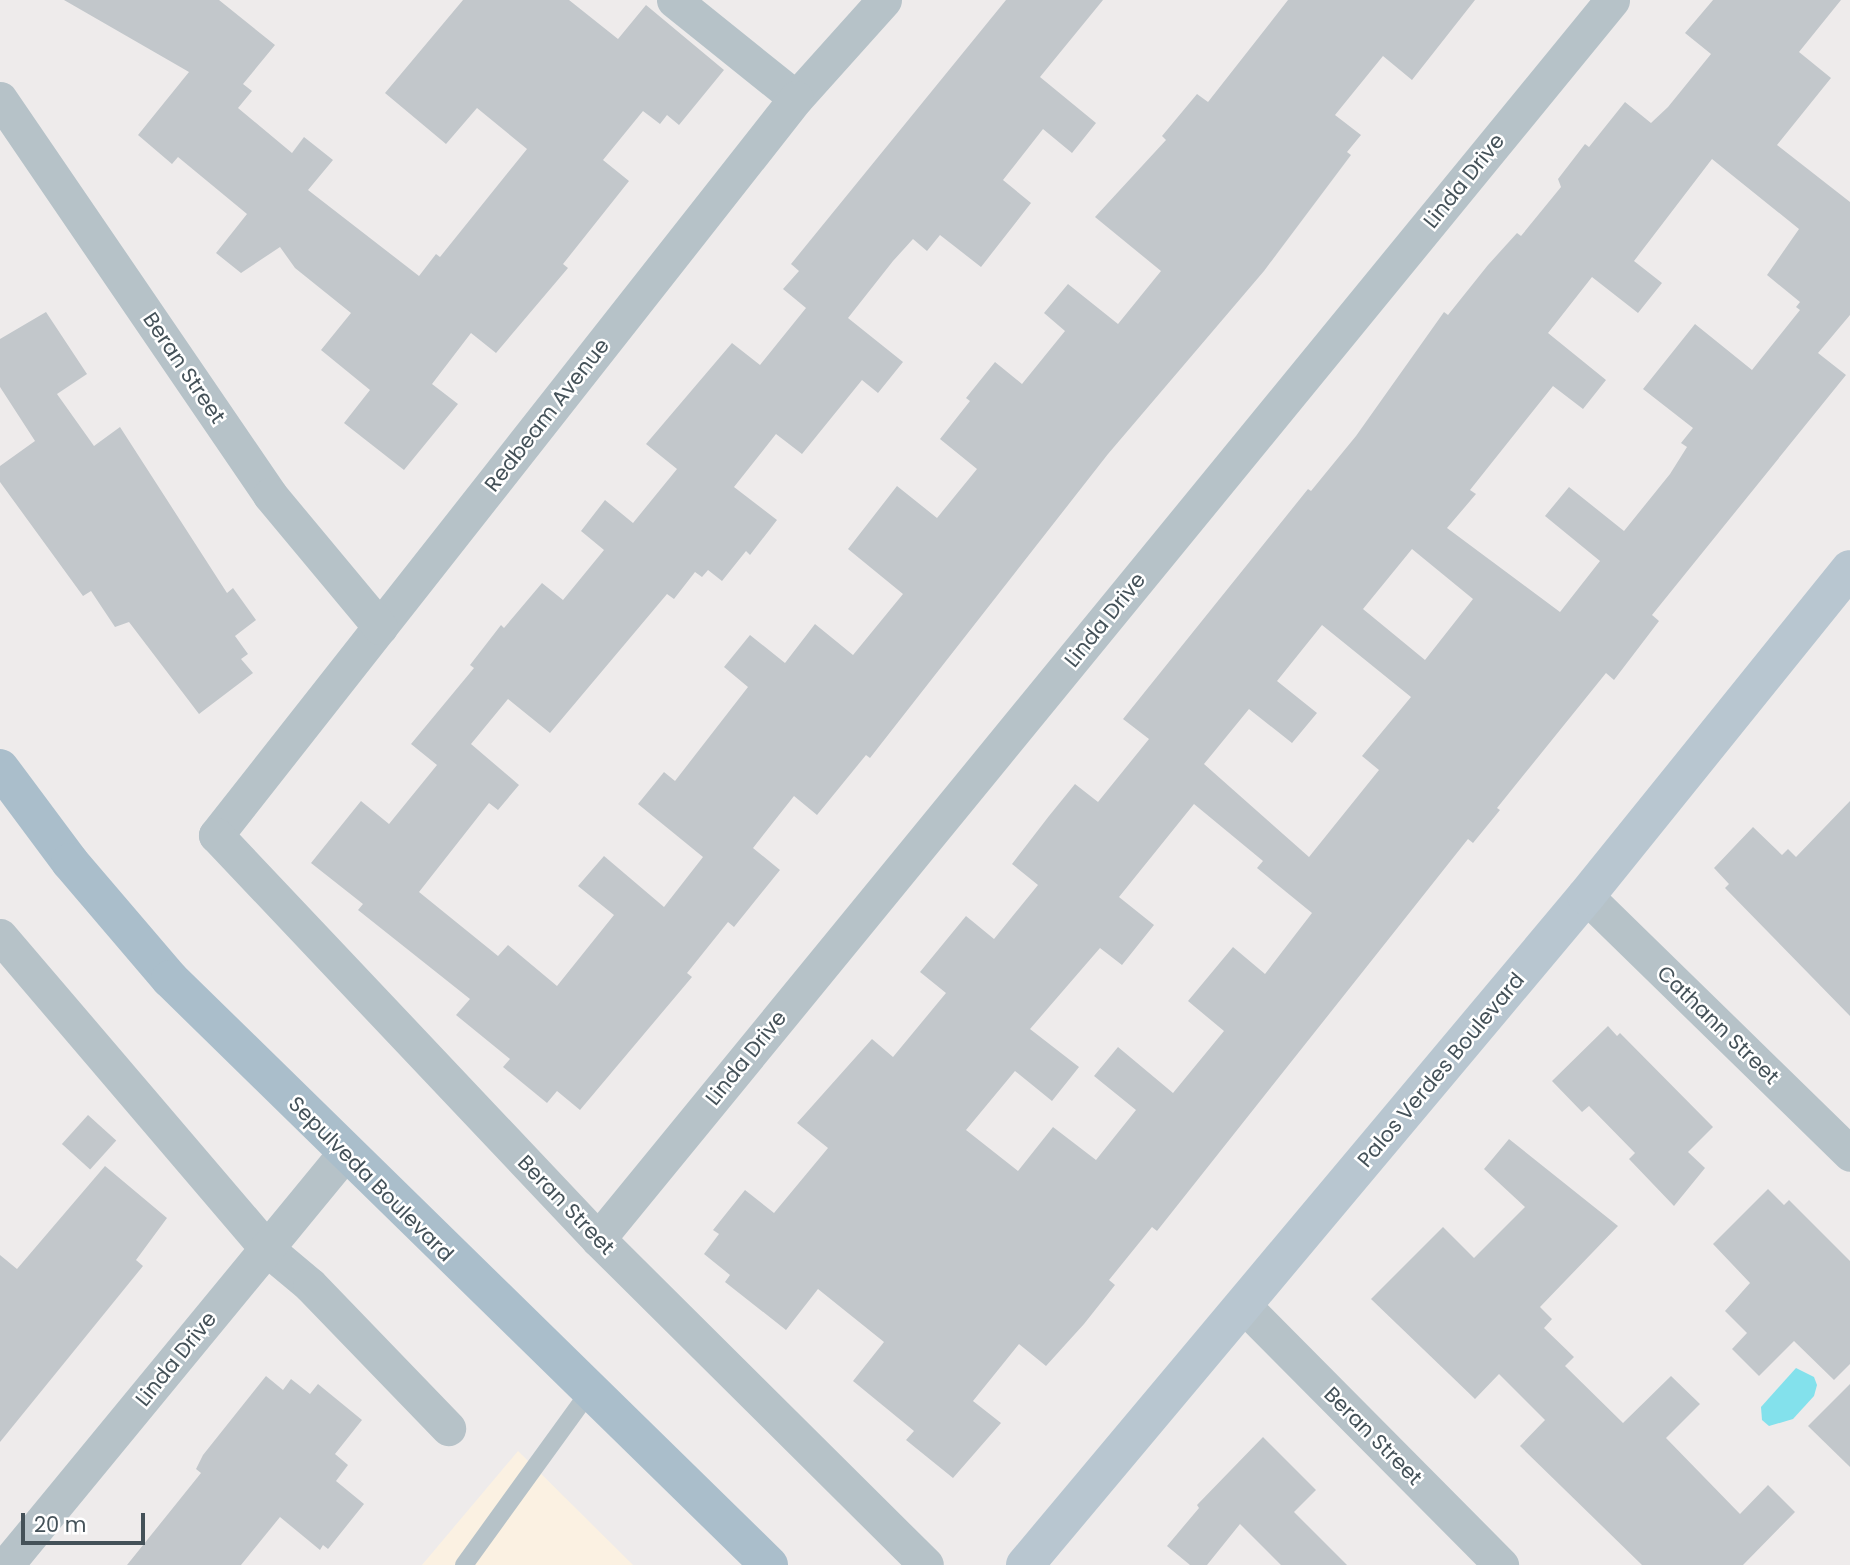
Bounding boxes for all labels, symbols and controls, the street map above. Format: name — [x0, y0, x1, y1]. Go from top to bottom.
street label: Linda Drive — [1418, 129, 1510, 233]
street label: Beran Street — [138, 308, 230, 428]
street label: Redbeam Avenue — [479, 333, 615, 497]
street label: Linda Drive — [1059, 568, 1151, 672]
street label: Cathann Street — [1652, 960, 1784, 1090]
street label: Palos Verdes Boulevard — [1352, 968, 1530, 1172]
street label: Linda Drive — [700, 1006, 792, 1110]
street label: Sepulveda Boulevard — [283, 1091, 459, 1267]
street label: Beran Street — [512, 1150, 620, 1260]
street label: Linda Drive — [130, 1307, 222, 1411]
street label: Beran Street — [1319, 1382, 1427, 1490]
scale bar — [24, 1498, 149, 1542]
text: 20 m — [34, 1510, 87, 1539]

